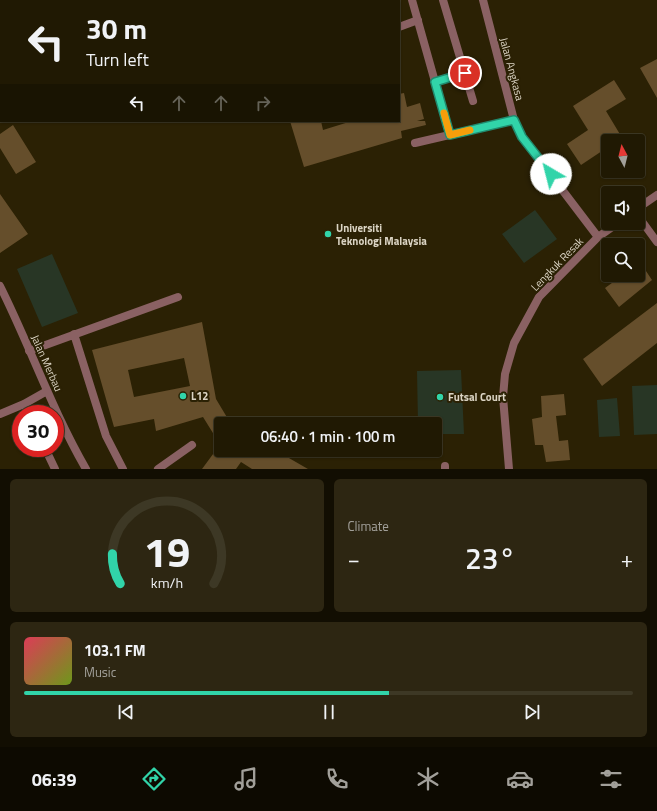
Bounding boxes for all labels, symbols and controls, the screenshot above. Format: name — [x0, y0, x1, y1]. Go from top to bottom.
text: 30 m — [86, 7, 147, 50]
icon: left — [20, 16, 72, 68]
street label: Jalan Angkasa — [496, 36, 528, 103]
text: Turn left — [86, 46, 149, 73]
pin — [448, 56, 482, 90]
icon: arrive — [454, 62, 476, 84]
icon: left — [126, 92, 148, 114]
icon: ahead — [168, 92, 190, 114]
icon: ahead — [210, 92, 232, 114]
icon: right — [252, 92, 274, 114]
north arrow — [601, 134, 645, 178]
map controls — [601, 134, 645, 282]
position arrow — [530, 153, 572, 195]
button: sound — [601, 186, 645, 230]
place label: Universiti Teknologi Malaysia — [336, 220, 427, 249]
marker: Universiti Teknologi Malaysia — [323, 229, 333, 239]
street label: Lengkuk Resak — [527, 233, 587, 294]
button: search — [601, 238, 645, 282]
street label: Jalan Merbau — [27, 332, 67, 394]
place label: L12 — [191, 388, 209, 404]
place label: Futsal Court — [448, 389, 506, 405]
marker: L12 — [178, 391, 188, 401]
marker: Futsal Court — [435, 392, 445, 402]
speed limit sign: 30 — [12, 405, 64, 457]
text: 06:40 · 1 min · 100 m — [261, 425, 395, 448]
text: Climate — [348, 516, 389, 536]
text: 19 — [143, 519, 190, 582]
text: 23° — [465, 535, 515, 581]
text: − — [348, 542, 360, 576]
text: + — [621, 542, 633, 576]
text: km/h — [151, 571, 183, 593]
text: 103.1 FM — [84, 639, 146, 662]
text: Music — [84, 662, 116, 682]
icon: previous — [115, 701, 137, 723]
icon: pause — [318, 701, 340, 723]
icon: next — [521, 701, 543, 723]
icon: directions — [140, 765, 168, 793]
icon: music — [232, 765, 260, 793]
icon: phone — [323, 765, 351, 793]
icon: climate — [414, 765, 442, 793]
icon: car — [506, 765, 534, 793]
icon: filters — [597, 765, 625, 793]
text: 06:39 — [32, 766, 77, 793]

